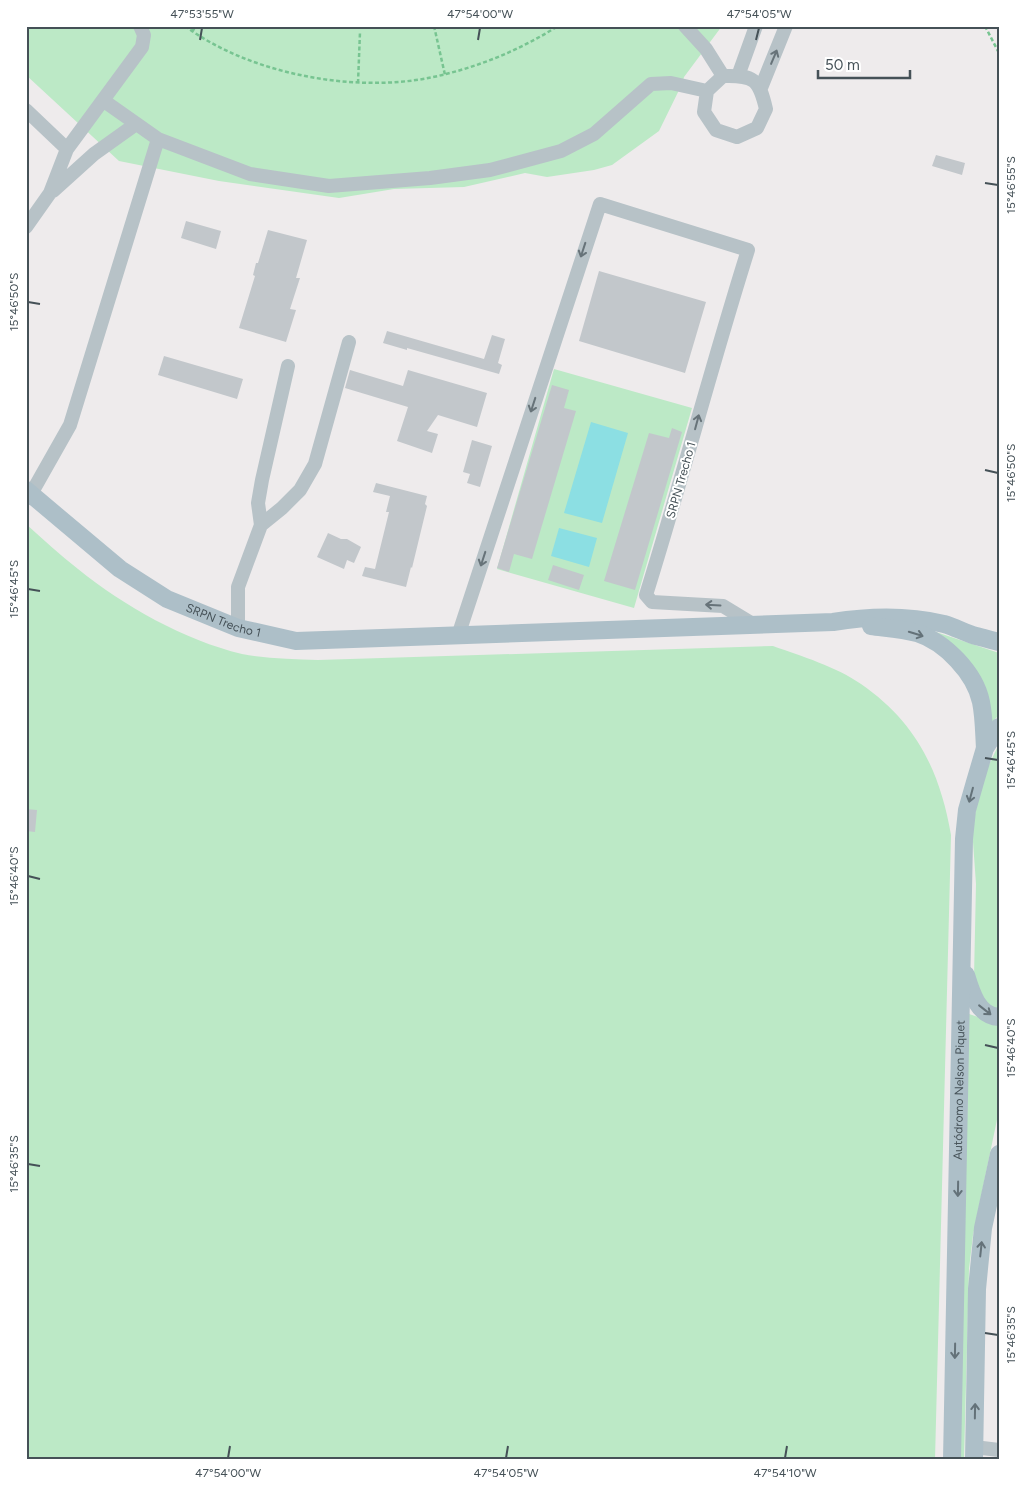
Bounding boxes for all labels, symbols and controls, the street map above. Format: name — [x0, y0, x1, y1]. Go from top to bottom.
text: 47°53'55"W — [170, 7, 234, 21]
text: 47°54'00"W — [447, 7, 513, 21]
text: 47°54'05"W — [726, 7, 792, 21]
scale bar — [818, 48, 910, 80]
one-way arrow — [770, 50, 779, 66]
text: 50 m — [825, 56, 860, 74]
text: 15°46'55"S — [1004, 156, 1018, 214]
one-way arrow — [578, 242, 588, 258]
text: 15°46'50"S — [7, 273, 21, 331]
one-way arrow — [528, 396, 537, 412]
one-way arrow — [692, 415, 702, 431]
street label: SRPN Trecho 1 — [663, 440, 699, 520]
text: 15°46'50"S — [1004, 444, 1018, 502]
one-way arrow — [477, 551, 487, 567]
text: 15°46'45"S — [7, 560, 21, 618]
street label: SRPN Trecho 1 — [184, 600, 262, 640]
one-way arrow — [705, 601, 721, 610]
one-way arrow — [908, 630, 924, 639]
text: 15°46'45"S — [1004, 731, 1018, 789]
one-way arrow — [966, 786, 975, 802]
text: 15°46'40"S — [7, 846, 21, 906]
one-way arrow — [978, 1005, 991, 1016]
text: 15°46'40"S — [1004, 1018, 1018, 1078]
street label: Autódromo Nelson Piquet — [951, 1020, 968, 1160]
text: 15°46'35"S — [7, 1135, 21, 1193]
one-way arrow — [953, 1180, 963, 1197]
one-way arrow — [976, 1241, 986, 1257]
text: 15°46'35"S — [1004, 1306, 1018, 1364]
one-way arrow — [950, 1343, 959, 1359]
one-way arrow — [970, 1403, 979, 1419]
text: 47°54'00"W — [195, 1466, 261, 1480]
text: 47°54'05"W — [473, 1466, 539, 1480]
text: 47°54'10"W — [753, 1466, 817, 1480]

